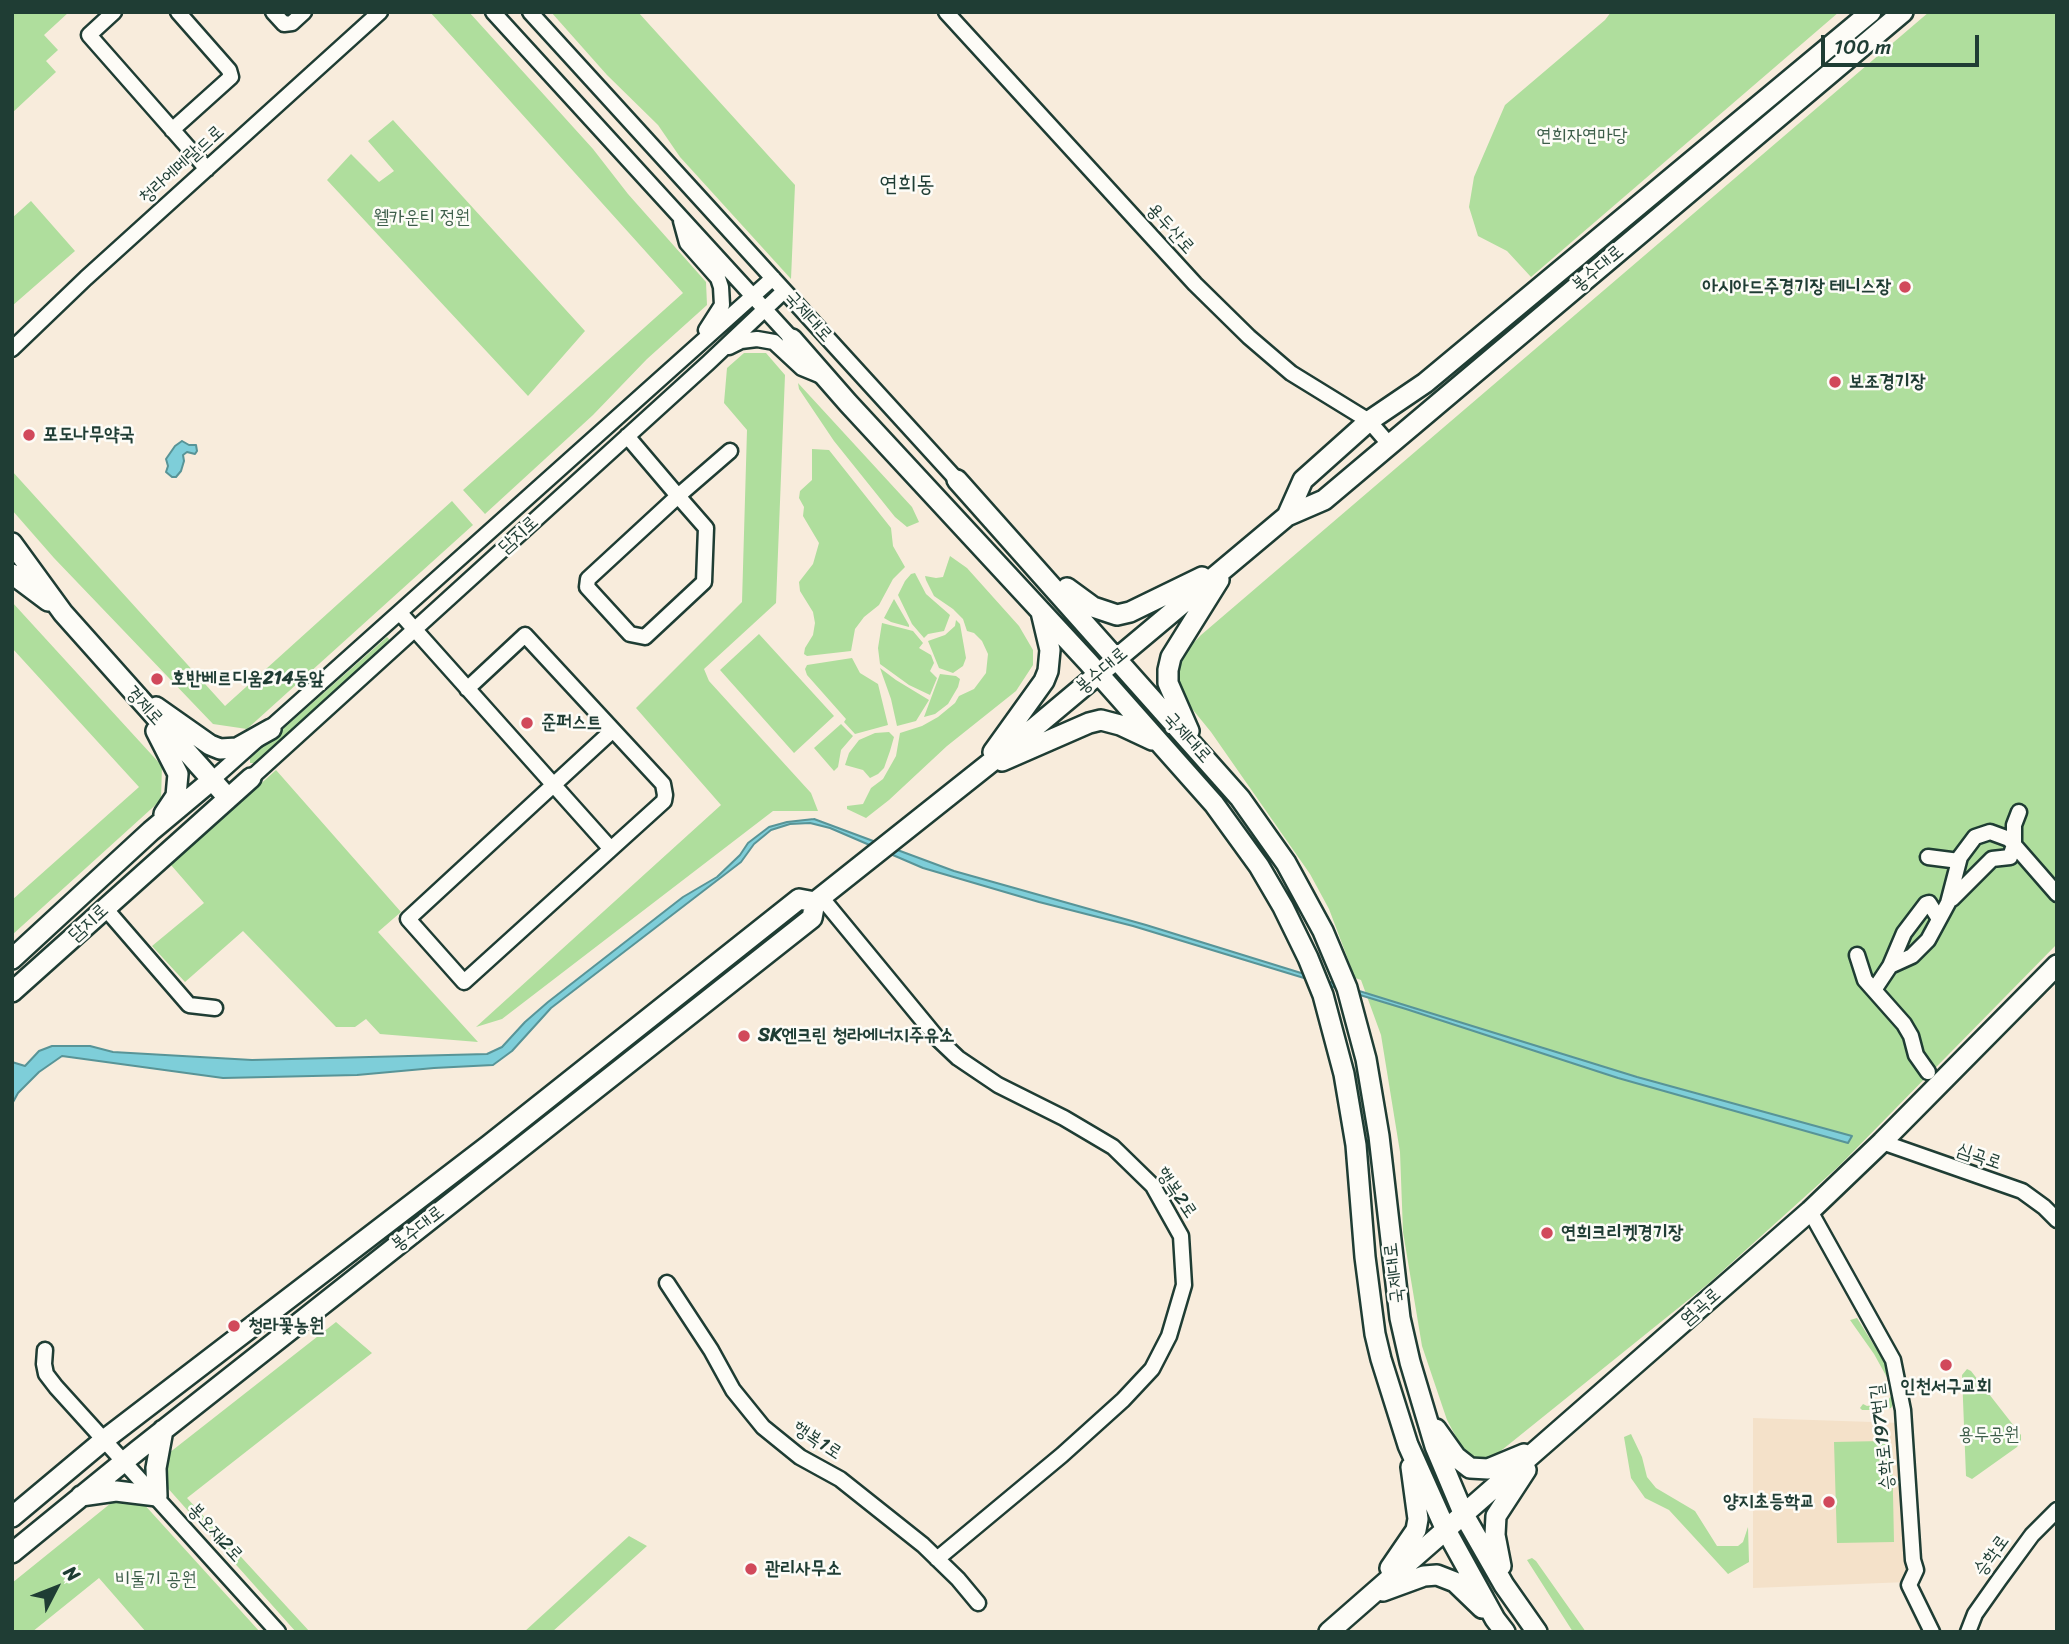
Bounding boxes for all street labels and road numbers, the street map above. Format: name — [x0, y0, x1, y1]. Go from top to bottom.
street label: 청라에메랄드로 — [135, 121, 229, 209]
street label: 용두산로 — [1141, 199, 1199, 259]
street label: 봉수대로 — [1567, 241, 1629, 297]
street label: 국제대로 — [779, 287, 837, 347]
street label: 담지로 — [494, 511, 544, 559]
street label: 봉수대로 — [1071, 643, 1133, 699]
street label: 경제로 — [120, 681, 168, 731]
street label: 국제대로 — [1158, 708, 1216, 768]
street label: 담지로 — [64, 899, 114, 947]
street label: 심곡로 — [1954, 1139, 2004, 1175]
street label: 행복2로 — [1151, 1163, 1201, 1223]
street label: 봉수대로 — [387, 1201, 449, 1257]
street label: 국제대로 — [1380, 1241, 1410, 1305]
street label: 염곡로 — [1676, 1283, 1726, 1331]
street label: 승학로197번길 — [1866, 1383, 1900, 1491]
street label: 행복1로 — [788, 1417, 846, 1465]
street label: 봉오재2로 — [182, 1499, 248, 1567]
street label: 승학로 — [1969, 1531, 2015, 1581]

